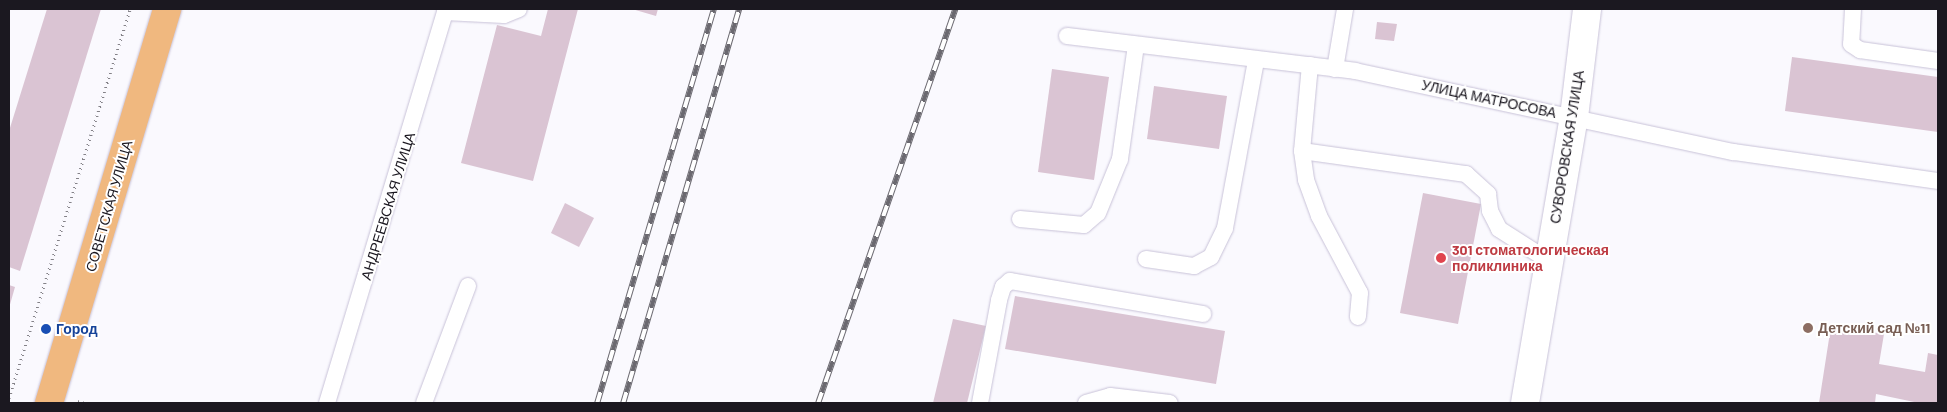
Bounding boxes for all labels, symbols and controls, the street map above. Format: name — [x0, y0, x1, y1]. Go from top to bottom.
street label: СУВОРОВСКАЯ УЛИЦА — [1547, 69, 1587, 225]
street label: УЛИЦА МАТРОСОВА — [1420, 76, 1558, 122]
street label: АНДРЕЕВСКАЯ УЛИЦА — [357, 130, 419, 282]
street label: СОВЕТСКАЯ УЛИЦА — [82, 138, 136, 274]
place label: 301 стоматологическая поликлиника — [1452, 242, 1609, 274]
marker: 301 стоматологическая поликлиника — [1434, 251, 1448, 265]
place label: Детский сад №11 — [1818, 320, 1930, 336]
place label: Город — [56, 321, 98, 337]
marker: Детский сад №11 — [1802, 322, 1814, 334]
marker: Город — [40, 323, 52, 335]

